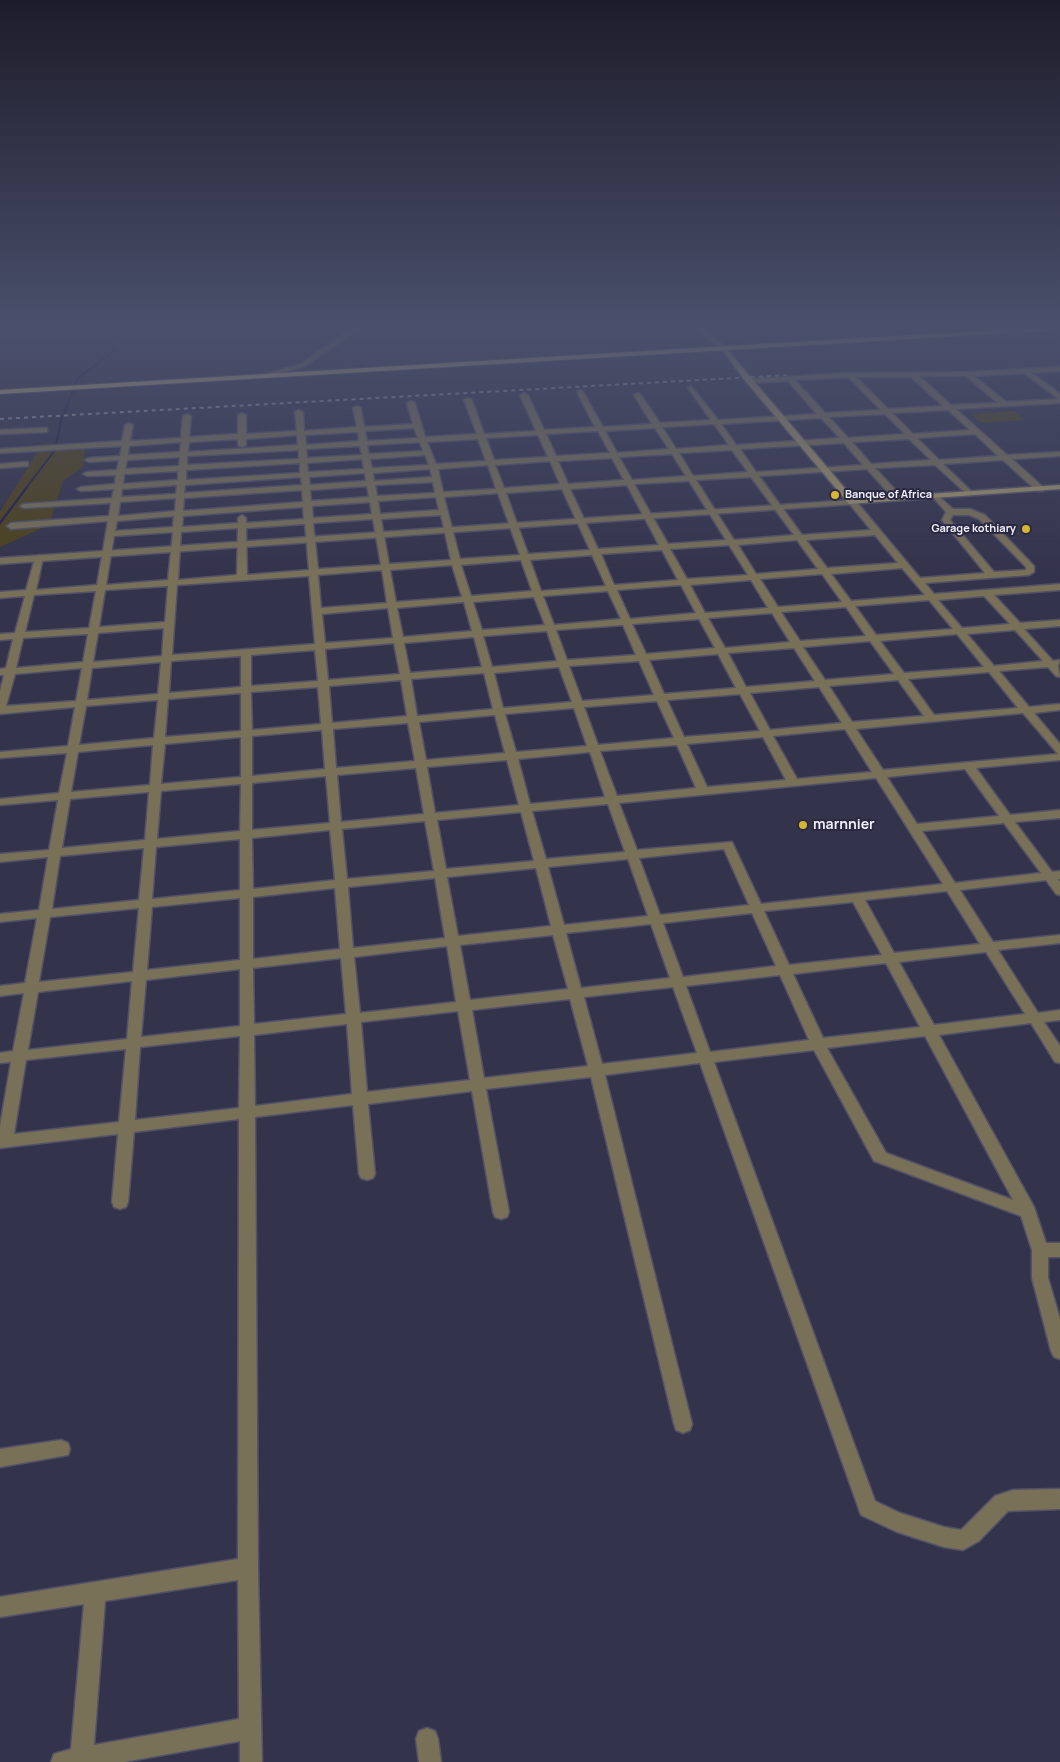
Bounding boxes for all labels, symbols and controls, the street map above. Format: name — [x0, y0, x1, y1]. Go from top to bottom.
place label: Banque of Africa — [845, 488, 932, 502]
marker: Banque of Africa — [829, 489, 841, 501]
place label: Garage kothiary — [931, 522, 1016, 536]
marker: Garage kothiary — [1020, 523, 1032, 535]
place label: marnnier — [813, 817, 875, 833]
marker: marnnier — [797, 819, 809, 831]

